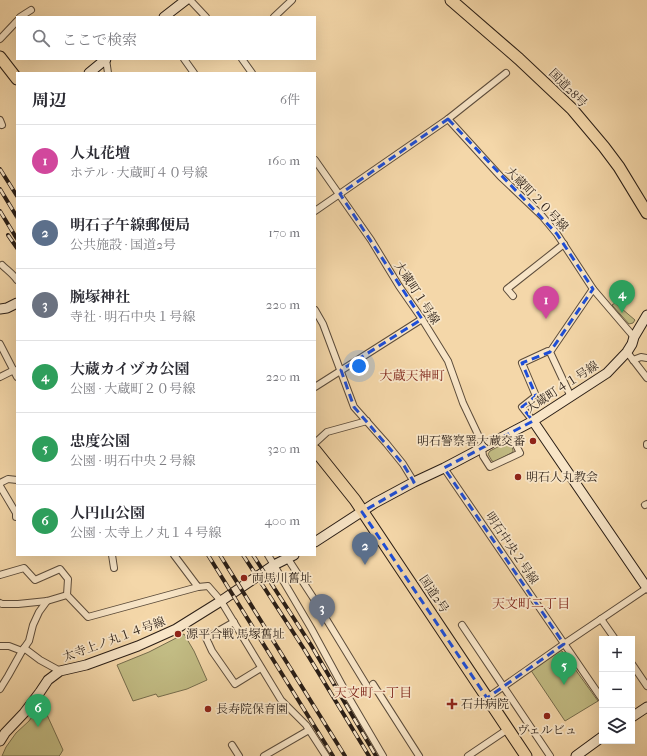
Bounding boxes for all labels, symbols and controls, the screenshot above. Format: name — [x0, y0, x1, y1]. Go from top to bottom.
search box — [16, 16, 316, 60]
icon: search — [30, 27, 52, 49]
text: ここで検索 — [62, 31, 137, 49]
street label: 国道28号 — [546, 66, 590, 110]
text: 周辺 — [32, 90, 66, 110]
text: 6件 — [280, 92, 300, 107]
text: 人丸花壇 — [70, 144, 130, 162]
text: 1 — [43, 153, 47, 168]
text: 160 m — [268, 153, 300, 168]
street label: 大蔵町２０号線 — [503, 164, 571, 234]
text: ホテル · 大蔵町４０号線 — [70, 165, 208, 180]
text: 明石子午線郵便局 — [70, 216, 190, 234]
text: 2 — [42, 225, 48, 240]
text: 170 m — [268, 225, 300, 240]
text: 公共施設 · 国道2号 — [70, 237, 176, 252]
street label: 大蔵町１号線 — [392, 259, 442, 327]
pin: 4 — [609, 280, 635, 313]
pin: 1 — [533, 286, 559, 319]
text: 腕塚神社 — [70, 288, 130, 306]
text: 3 — [42, 297, 48, 312]
text: 220 m — [266, 297, 300, 312]
text: 寺社 · 明石中央１号線 — [70, 309, 195, 324]
your location — [349, 356, 369, 376]
street label: 大蔵町４１号線 — [523, 358, 601, 416]
text: 大蔵カイヅカ公園 — [70, 360, 190, 378]
district label: 大蔵天神町 — [379, 368, 445, 383]
text: 4 — [41, 369, 49, 384]
text: 220 m — [266, 369, 300, 384]
text: 公園 · 大蔵町２０号線 — [70, 381, 195, 396]
text: 忠度公園 — [70, 432, 130, 450]
place label: 明石警察署大蔵交番 — [417, 434, 525, 448]
marker: 明石警察署大蔵交番 — [528, 436, 538, 446]
text: 5 — [42, 441, 48, 456]
text: 320 m — [267, 441, 300, 456]
text: 公園 · 明石中央２号線 — [70, 453, 195, 468]
place label: 明石人丸教会 — [526, 470, 598, 484]
marker: 明石人丸教会 — [513, 472, 523, 482]
text: 人円山公園 — [70, 504, 145, 522]
street label: 明石中央２号線 — [483, 509, 541, 587]
text: 6 — [41, 513, 49, 528]
text: 400 m — [264, 513, 300, 528]
text: 公園 · 太寺上ノ丸１４号線 — [70, 525, 221, 540]
pin: 2 — [352, 532, 378, 565]
place label: 両馬川舊址 — [252, 571, 312, 585]
marker: 両馬川舊址 — [239, 573, 249, 583]
street label: 国道2号 — [416, 573, 452, 615]
pin: 3 — [309, 594, 335, 627]
district label: 天文町二丁目 — [492, 596, 570, 611]
street label: 太寺上ノ丸１４号線 — [61, 614, 167, 664]
place label: 源平合戦 馬塚舊址 — [186, 627, 285, 641]
marker: 源平合戦 馬塚舊址 — [173, 629, 183, 639]
map controls — [599, 636, 635, 744]
button: + — [599, 636, 635, 672]
pin: 5 — [551, 652, 577, 685]
button: − — [599, 672, 635, 708]
district label: 天文町一丁目 — [334, 685, 412, 700]
pin: 6 — [25, 694, 51, 727]
place label: 石井病院 — [461, 697, 509, 711]
marker: 石井病院 — [446, 698, 458, 710]
place label: 長寿院保育園 — [216, 702, 288, 716]
marker: 長寿院保育園 — [203, 704, 213, 714]
button: layers — [599, 708, 635, 744]
marker: ヴェルビュ — [542, 711, 552, 721]
place label: ヴェルビュ — [517, 723, 577, 737]

